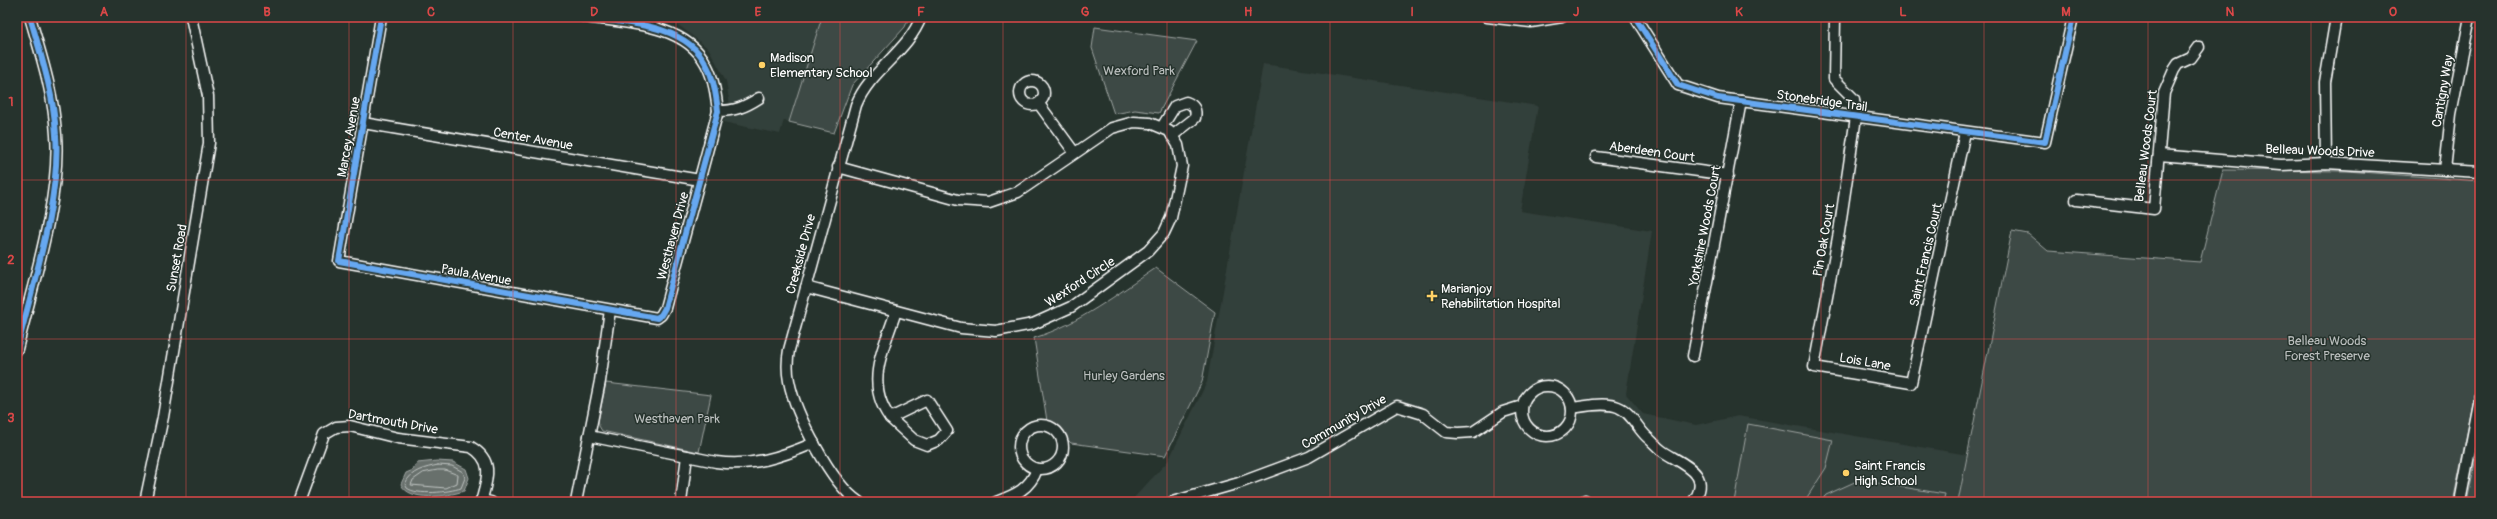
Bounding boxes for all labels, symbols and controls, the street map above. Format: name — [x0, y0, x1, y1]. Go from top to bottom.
text: A — [100, 4, 109, 20]
text: B — [263, 4, 271, 20]
text: C — [427, 4, 435, 20]
text: D — [590, 4, 598, 20]
text: E — [755, 4, 762, 20]
text: F — [917, 4, 925, 20]
text: G — [1081, 4, 1090, 20]
text: H — [1244, 4, 1252, 20]
text: I — [1410, 4, 1414, 20]
text: J — [1573, 4, 1579, 20]
text: K — [1735, 4, 1743, 20]
text: L — [1899, 4, 1907, 20]
text: M — [2061, 4, 2071, 20]
text: N — [2226, 4, 2235, 20]
text: O — [2389, 4, 2398, 20]
place label: Madison Elementary School — [770, 50, 873, 81]
street label: Cantigny Way — [2429, 53, 2457, 128]
marker: Madison Elementary School — [757, 60, 767, 70]
park label: Wexford Park — [1103, 63, 1175, 79]
street label: Stonebridge Trail — [1775, 87, 1869, 115]
street label: Belleau Woods Court — [2131, 88, 2161, 203]
text: 1 — [8, 94, 14, 110]
street label: Marcey Avenue — [334, 95, 364, 178]
street label: Center Avenue — [492, 124, 575, 154]
street label: Aberdeen Court — [1608, 138, 1697, 166]
street label: Belleau Woods Drive — [2265, 141, 2376, 161]
street label: Yorkshire Woods Court — [1685, 163, 1725, 289]
street label: Westhaven Drive — [654, 190, 693, 282]
street label: Saint Francis Court — [1906, 201, 1946, 308]
street label: Pin Oak Court — [1810, 202, 1838, 278]
street label: Creekside Drive — [783, 212, 820, 296]
street label: Sunset Road — [163, 223, 191, 293]
text: 2 — [7, 252, 15, 268]
street label: Wexford Circle — [1042, 253, 1118, 311]
street label: Paula Avenue — [440, 261, 513, 289]
place label: Marianjoy Rehabilitation Hospital — [1441, 281, 1561, 312]
marker: Marianjoy Rehabilitation Hospital — [1426, 290, 1438, 302]
park label: Belleau Woods Forest Preserve — [2284, 333, 2370, 364]
street label: Lois Lane — [1838, 350, 1893, 374]
park label: Hurley Gardens — [1083, 368, 1165, 384]
street label: Community Drive — [1299, 391, 1390, 453]
street label: Dartmouth Drive — [347, 406, 440, 438]
text: 3 — [7, 410, 15, 426]
park label: Westhaven Park — [634, 411, 720, 427]
place label: Saint Francis High School — [1854, 458, 1925, 489]
marker: Saint Francis High School — [1841, 468, 1851, 478]

